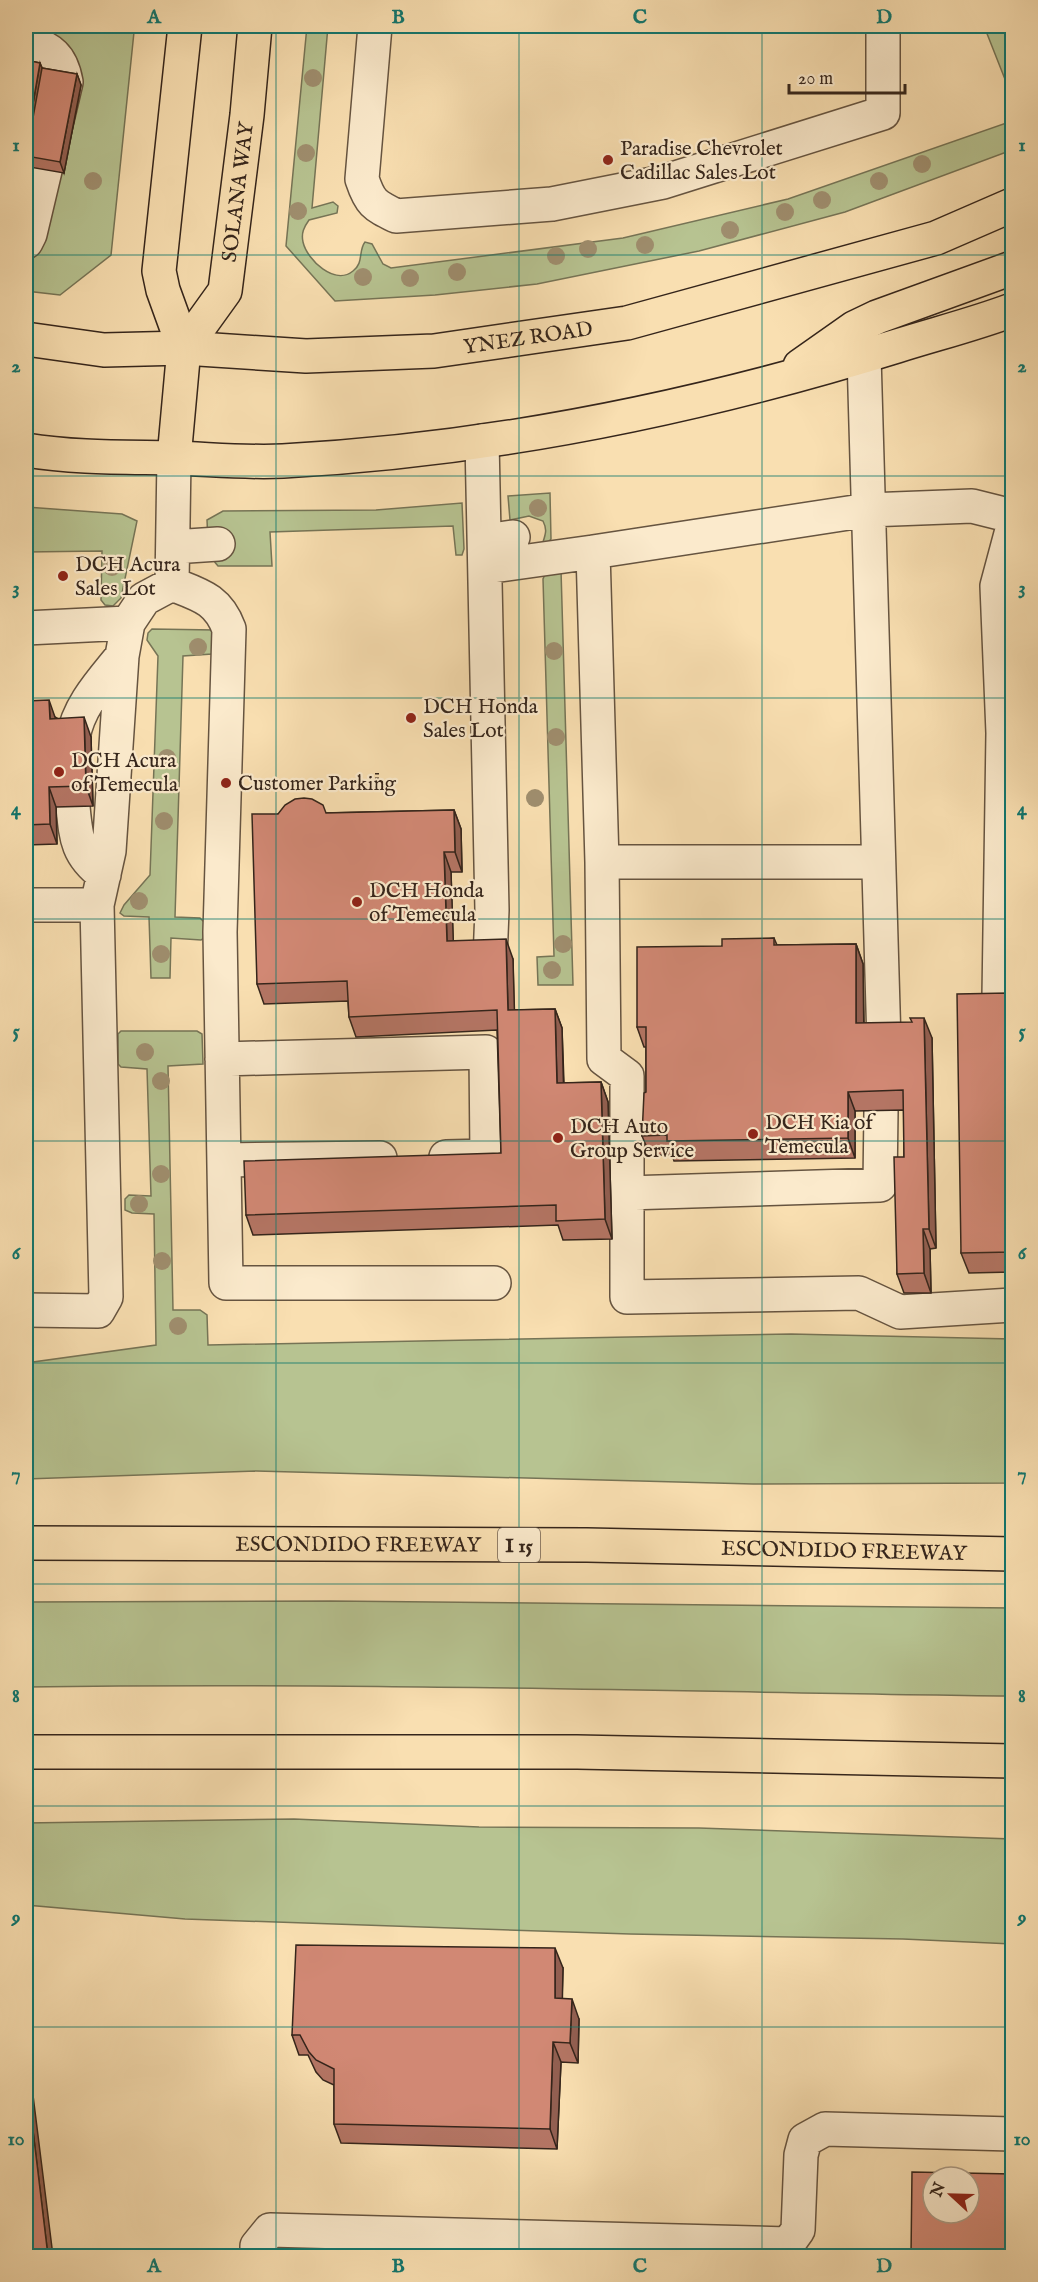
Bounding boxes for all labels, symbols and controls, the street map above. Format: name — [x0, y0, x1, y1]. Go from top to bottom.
text: A — [146, 5, 162, 30]
text: B — [391, 5, 405, 30]
text: C — [633, 5, 647, 30]
text: D — [876, 5, 892, 30]
scale bar — [789, 57, 904, 95]
text: 20 m — [798, 68, 833, 91]
street label: SOLANA WAY — [217, 119, 261, 264]
text: 1 — [12, 133, 20, 158]
text: 1 — [1018, 133, 1026, 158]
place label: Paradise Chevrolet Cadillac Sales Lot — [620, 136, 783, 187]
marker: Paradise Chevrolet Cadillac Sales Lot — [601, 153, 615, 167]
street label: YNEZ ROAD — [462, 316, 594, 362]
text: 2 — [11, 354, 21, 379]
text: 2 — [1017, 354, 1027, 379]
place label: DCH Acura Sales Lot — [75, 552, 181, 603]
marker: DCH Acura Sales Lot — [56, 569, 70, 583]
text: 3 — [12, 576, 20, 601]
text: 3 — [1018, 576, 1026, 601]
place label: DCH Honda Sales Lot — [423, 694, 539, 745]
marker: DCH Honda Sales Lot — [404, 711, 418, 725]
place label: DCH Acura of Temecula — [71, 748, 179, 799]
marker: DCH Acura of Temecula — [52, 765, 66, 779]
place label: Customer Parking — [238, 771, 397, 798]
marker: Customer Parking — [219, 776, 233, 790]
text: 4 — [11, 797, 22, 822]
text: 4 — [1017, 797, 1028, 822]
place label: DCH Honda of Temecula — [369, 878, 485, 929]
marker: DCH Honda of Temecula — [350, 895, 364, 909]
text: 5 — [12, 1019, 20, 1044]
text: 5 — [1018, 1019, 1026, 1044]
place label: DCH Kia of Temecula — [765, 1110, 876, 1161]
place label: DCH Auto Group Service — [570, 1114, 694, 1165]
marker: DCH Kia of Temecula — [746, 1127, 760, 1141]
marker: DCH Auto Group Service — [551, 1131, 565, 1145]
text: 6 — [12, 1241, 22, 1266]
text: 6 — [1018, 1241, 1028, 1266]
text: 7 — [11, 1462, 21, 1487]
text: 7 — [1017, 1462, 1027, 1487]
road number: I 15 — [498, 1528, 540, 1562]
street label: ESCONDIDO FREEWAY — [235, 1532, 483, 1560]
street label: ESCONDIDO FREEWAY — [721, 1536, 969, 1568]
text: 8 — [12, 1684, 20, 1709]
text: 8 — [1018, 1684, 1026, 1709]
text: 9 — [11, 1905, 21, 1930]
text: 9 — [1017, 1905, 1027, 1930]
text: 10 — [7, 2127, 25, 2152]
text: 10 — [1013, 2127, 1031, 2152]
north arrow — [921, 2165, 981, 2225]
text: N — [927, 2180, 951, 2201]
text: A — [146, 2254, 162, 2279]
text: B — [391, 2254, 405, 2279]
text: C — [633, 2254, 647, 2279]
text: D — [876, 2254, 892, 2279]

